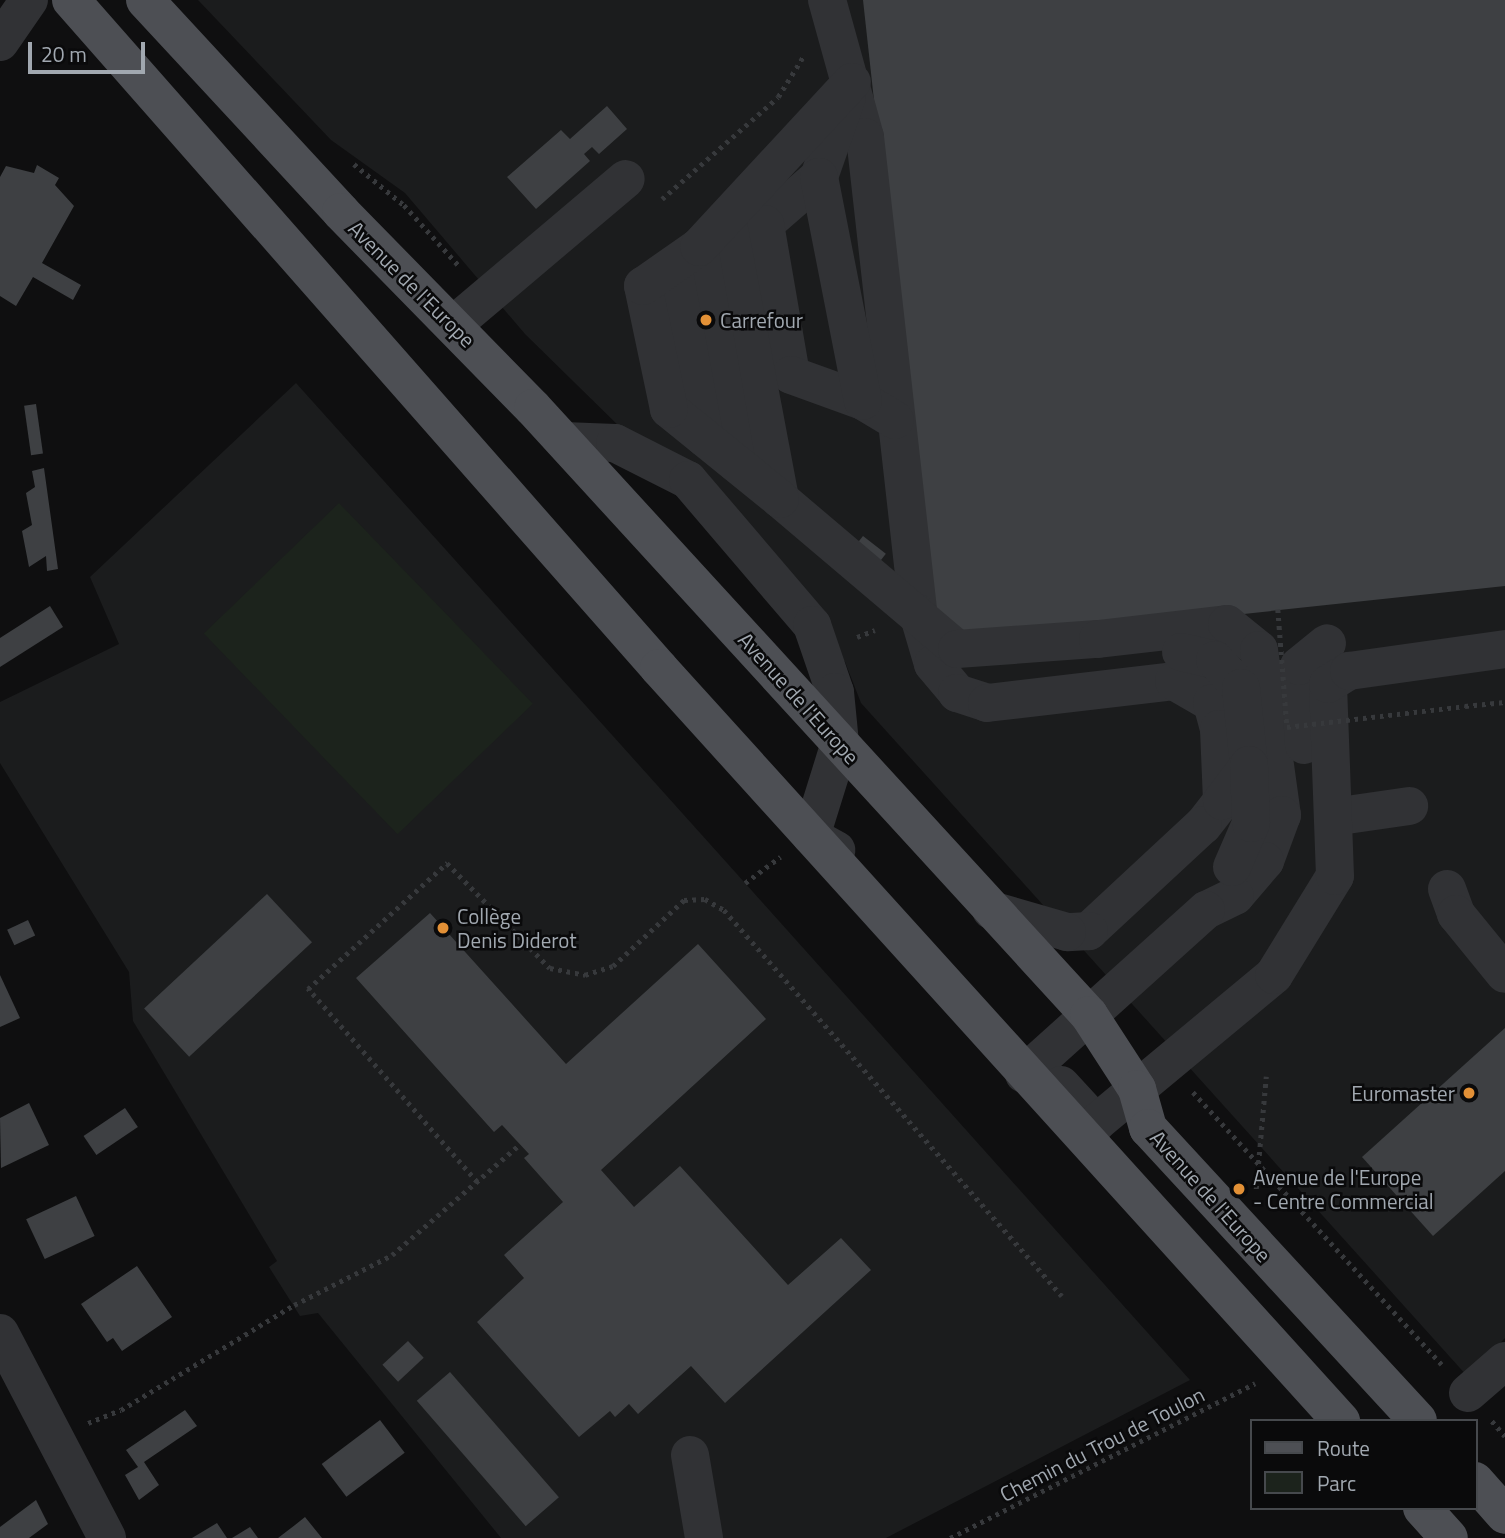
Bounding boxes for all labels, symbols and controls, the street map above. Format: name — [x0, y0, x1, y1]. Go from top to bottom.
scale bar — [32, 28, 149, 72]
text: 20 m — [41, 38, 87, 70]
street label: Avenue de l'Europe — [344, 216, 480, 352]
place label: Carrefour — [720, 307, 803, 333]
marker: Carrefour — [698, 312, 714, 328]
street label: Avenue de l'Europe — [733, 627, 865, 769]
place label: Collège Denis Diderot — [457, 903, 577, 953]
marker: Collège Denis Diderot — [435, 920, 451, 936]
place label: Euromaster — [1351, 1080, 1455, 1106]
marker: Euromaster — [1461, 1085, 1477, 1101]
street label: Avenue de l'Europe — [1145, 1125, 1277, 1267]
place label: Avenue de l'Europe - Centre Commercial — [1253, 1164, 1434, 1214]
marker: Avenue de l'Europe - Centre Commercial — [1231, 1181, 1247, 1197]
street label: Chemin du Trou de Toulon — [995, 1381, 1209, 1507]
legend — [1250, 1419, 1477, 1510]
text: Route — [1317, 1432, 1370, 1464]
text: Parc — [1317, 1467, 1356, 1499]

